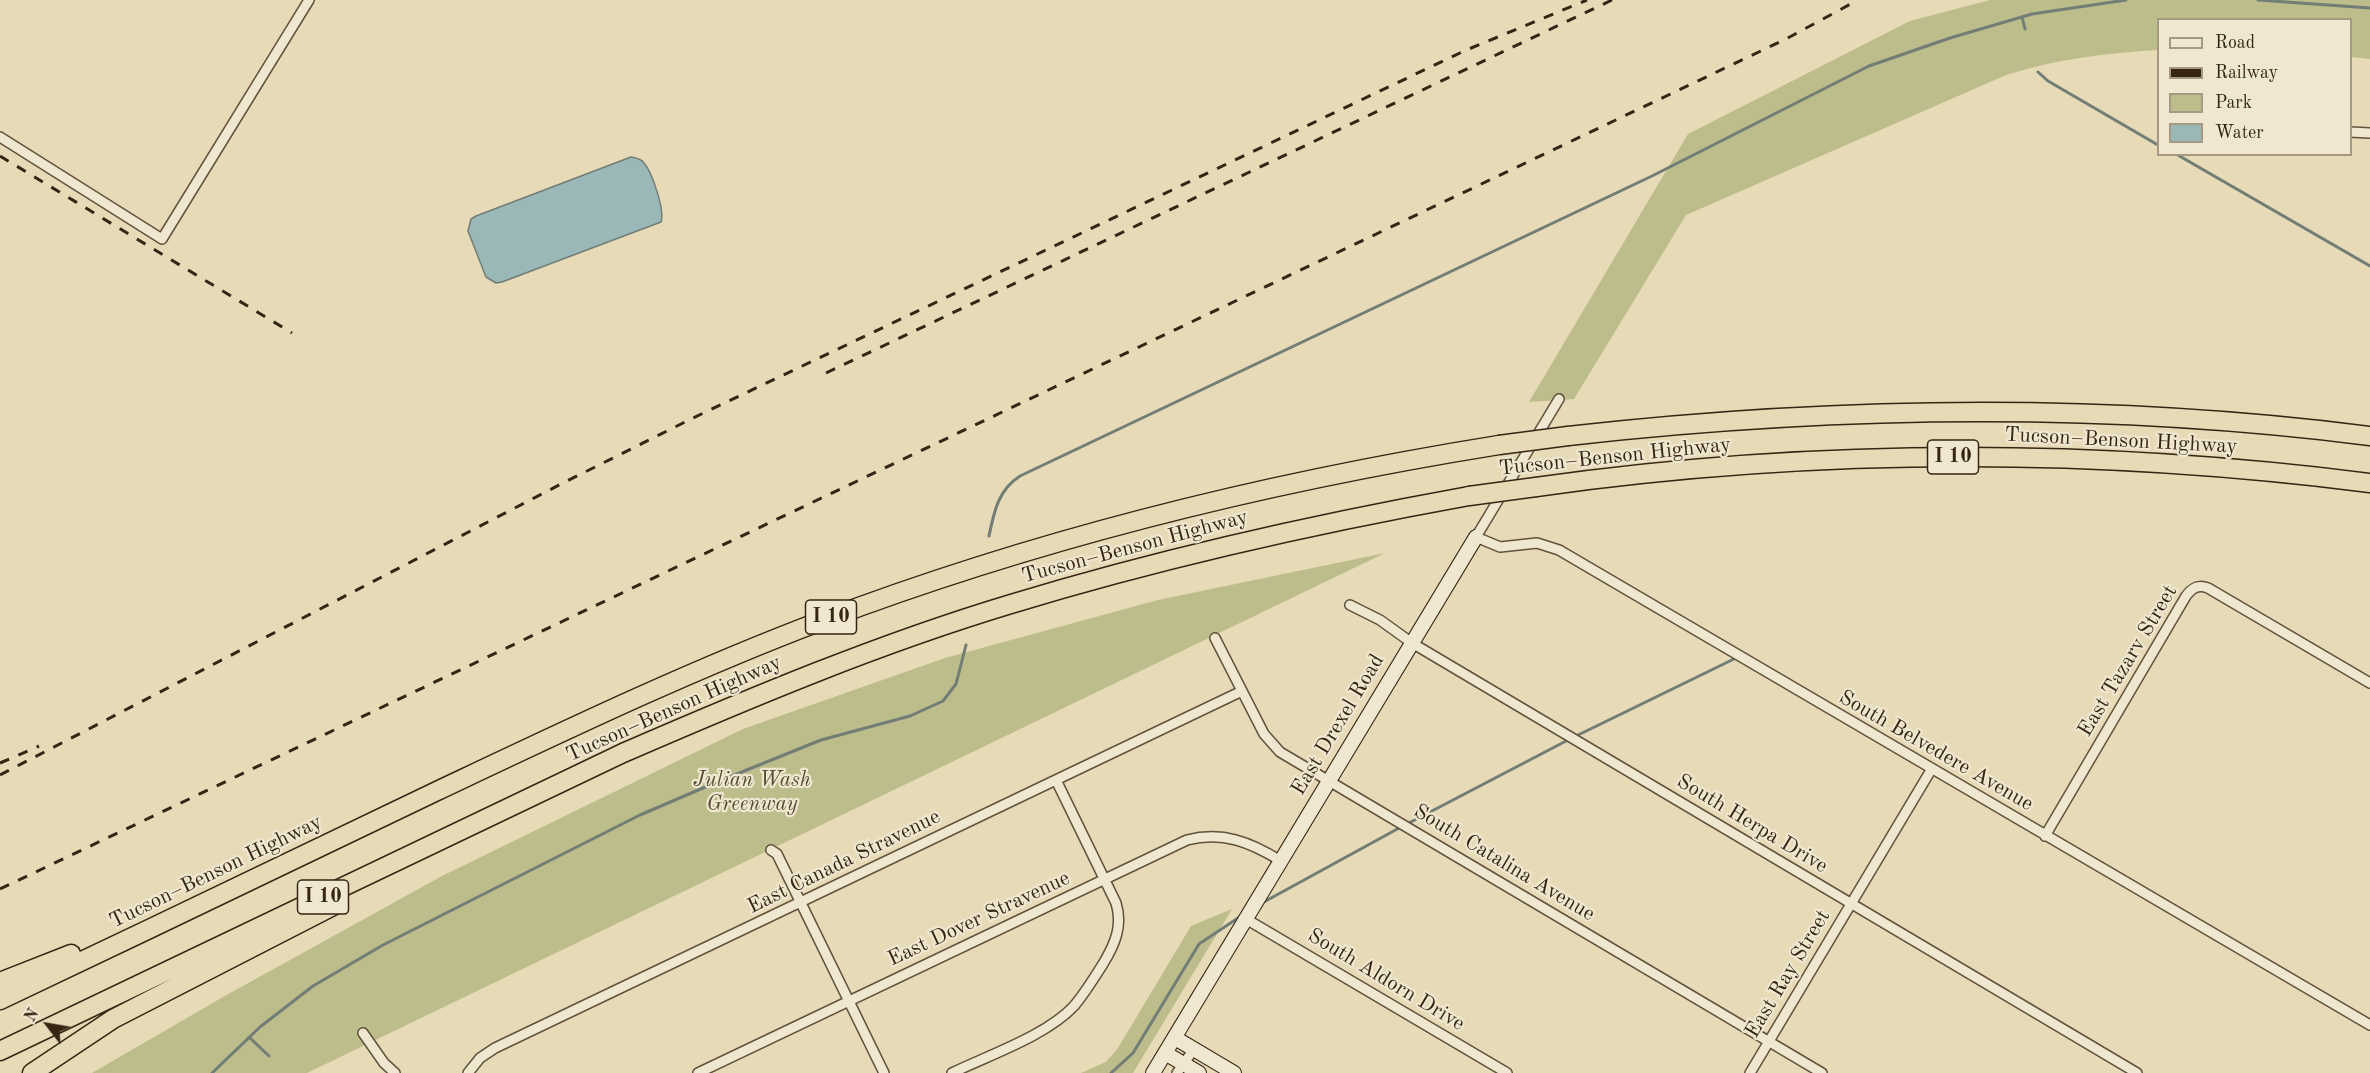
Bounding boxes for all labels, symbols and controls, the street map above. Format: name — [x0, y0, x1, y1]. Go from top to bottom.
legend — [2157, 18, 2352, 156]
text: Road — [2215, 34, 2255, 52]
text: Railway — [2215, 64, 2278, 82]
text: Park — [2215, 94, 2252, 112]
text: Water — [2215, 124, 2264, 142]
street label: Tucson–Benson Highway — [2004, 422, 2238, 460]
street label: Tucson–Benson Highway — [1498, 432, 1732, 482]
road number: I 10 — [1928, 440, 1978, 474]
street label: Tucson–Benson Highway — [1019, 505, 1251, 589]
street label: East Tazarv Street — [2073, 581, 2183, 741]
road number: I 10 — [806, 600, 856, 634]
street label: Tucson–Benson Highway — [562, 650, 786, 768]
street label: East Drexel Road — [1286, 650, 1390, 800]
street label: South Belvedere Avenue — [1834, 685, 2038, 817]
park label: Julian Wash Greenway — [693, 767, 811, 817]
street label: South Herpa Drive — [1672, 769, 1832, 879]
street label: South Catalina Avenue — [1409, 799, 1599, 927]
street label: East Canada Stravenue — [744, 804, 944, 920]
street label: Tucson–Benson Highway — [106, 810, 326, 934]
street label: East Dover Stravenue — [884, 866, 1074, 972]
road number: I 10 — [298, 880, 348, 914]
street label: East Ray Street — [1740, 905, 1836, 1043]
street label: South Aldorn Drive — [1303, 923, 1469, 1037]
north arrow — [18, 995, 78, 1055]
text: N — [23, 1006, 43, 1025]

